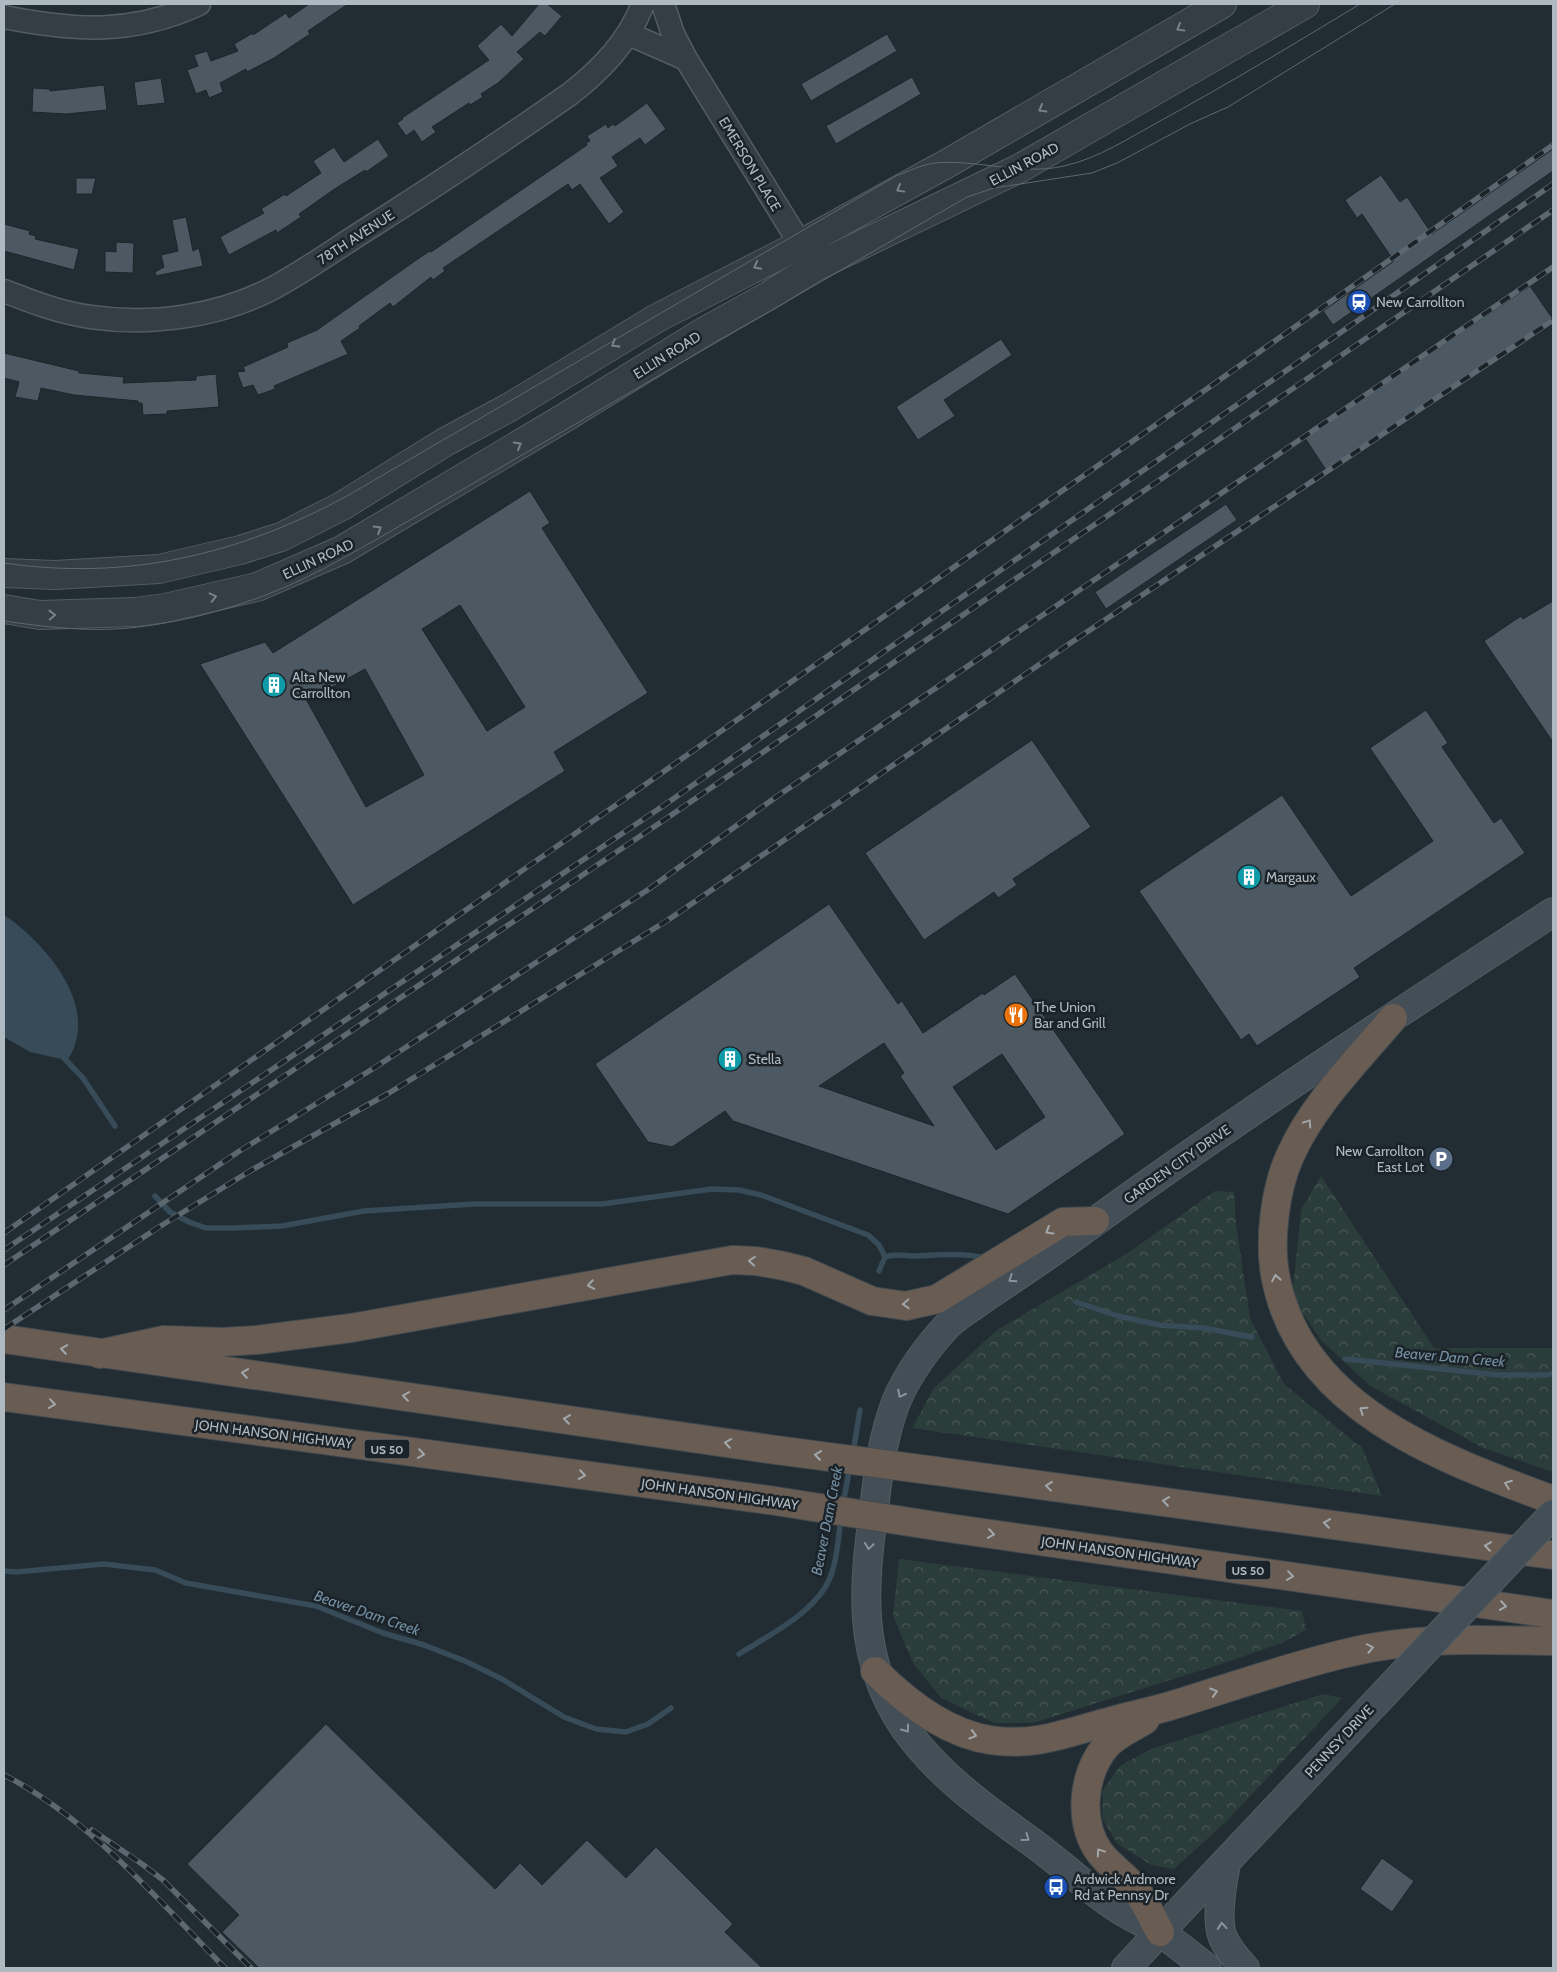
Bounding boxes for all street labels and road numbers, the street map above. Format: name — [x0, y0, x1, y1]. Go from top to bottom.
street label: EMERSON PLACE — [715, 113, 785, 215]
street label: ELLIN ROAD — [986, 138, 1062, 190]
street label: 78TH AVENUE — [314, 205, 398, 268]
street label: ELLIN ROAD — [630, 327, 704, 383]
street label: ELLIN ROAD — [280, 535, 356, 583]
street label: GARDEN CITY DRIVE — [1120, 1120, 1234, 1208]
street label: JOHN HANSON HIGHWAY — [193, 1415, 355, 1453]
road number: US 50 — [364, 1440, 410, 1458]
street label: JOHN HANSON HIGHWAY — [639, 1474, 801, 1514]
street label: JOHN HANSON HIGHWAY — [1039, 1532, 1201, 1572]
road number: US 50 — [1226, 1560, 1270, 1580]
street label: PENNSY DRIVE — [1301, 1701, 1378, 1781]

